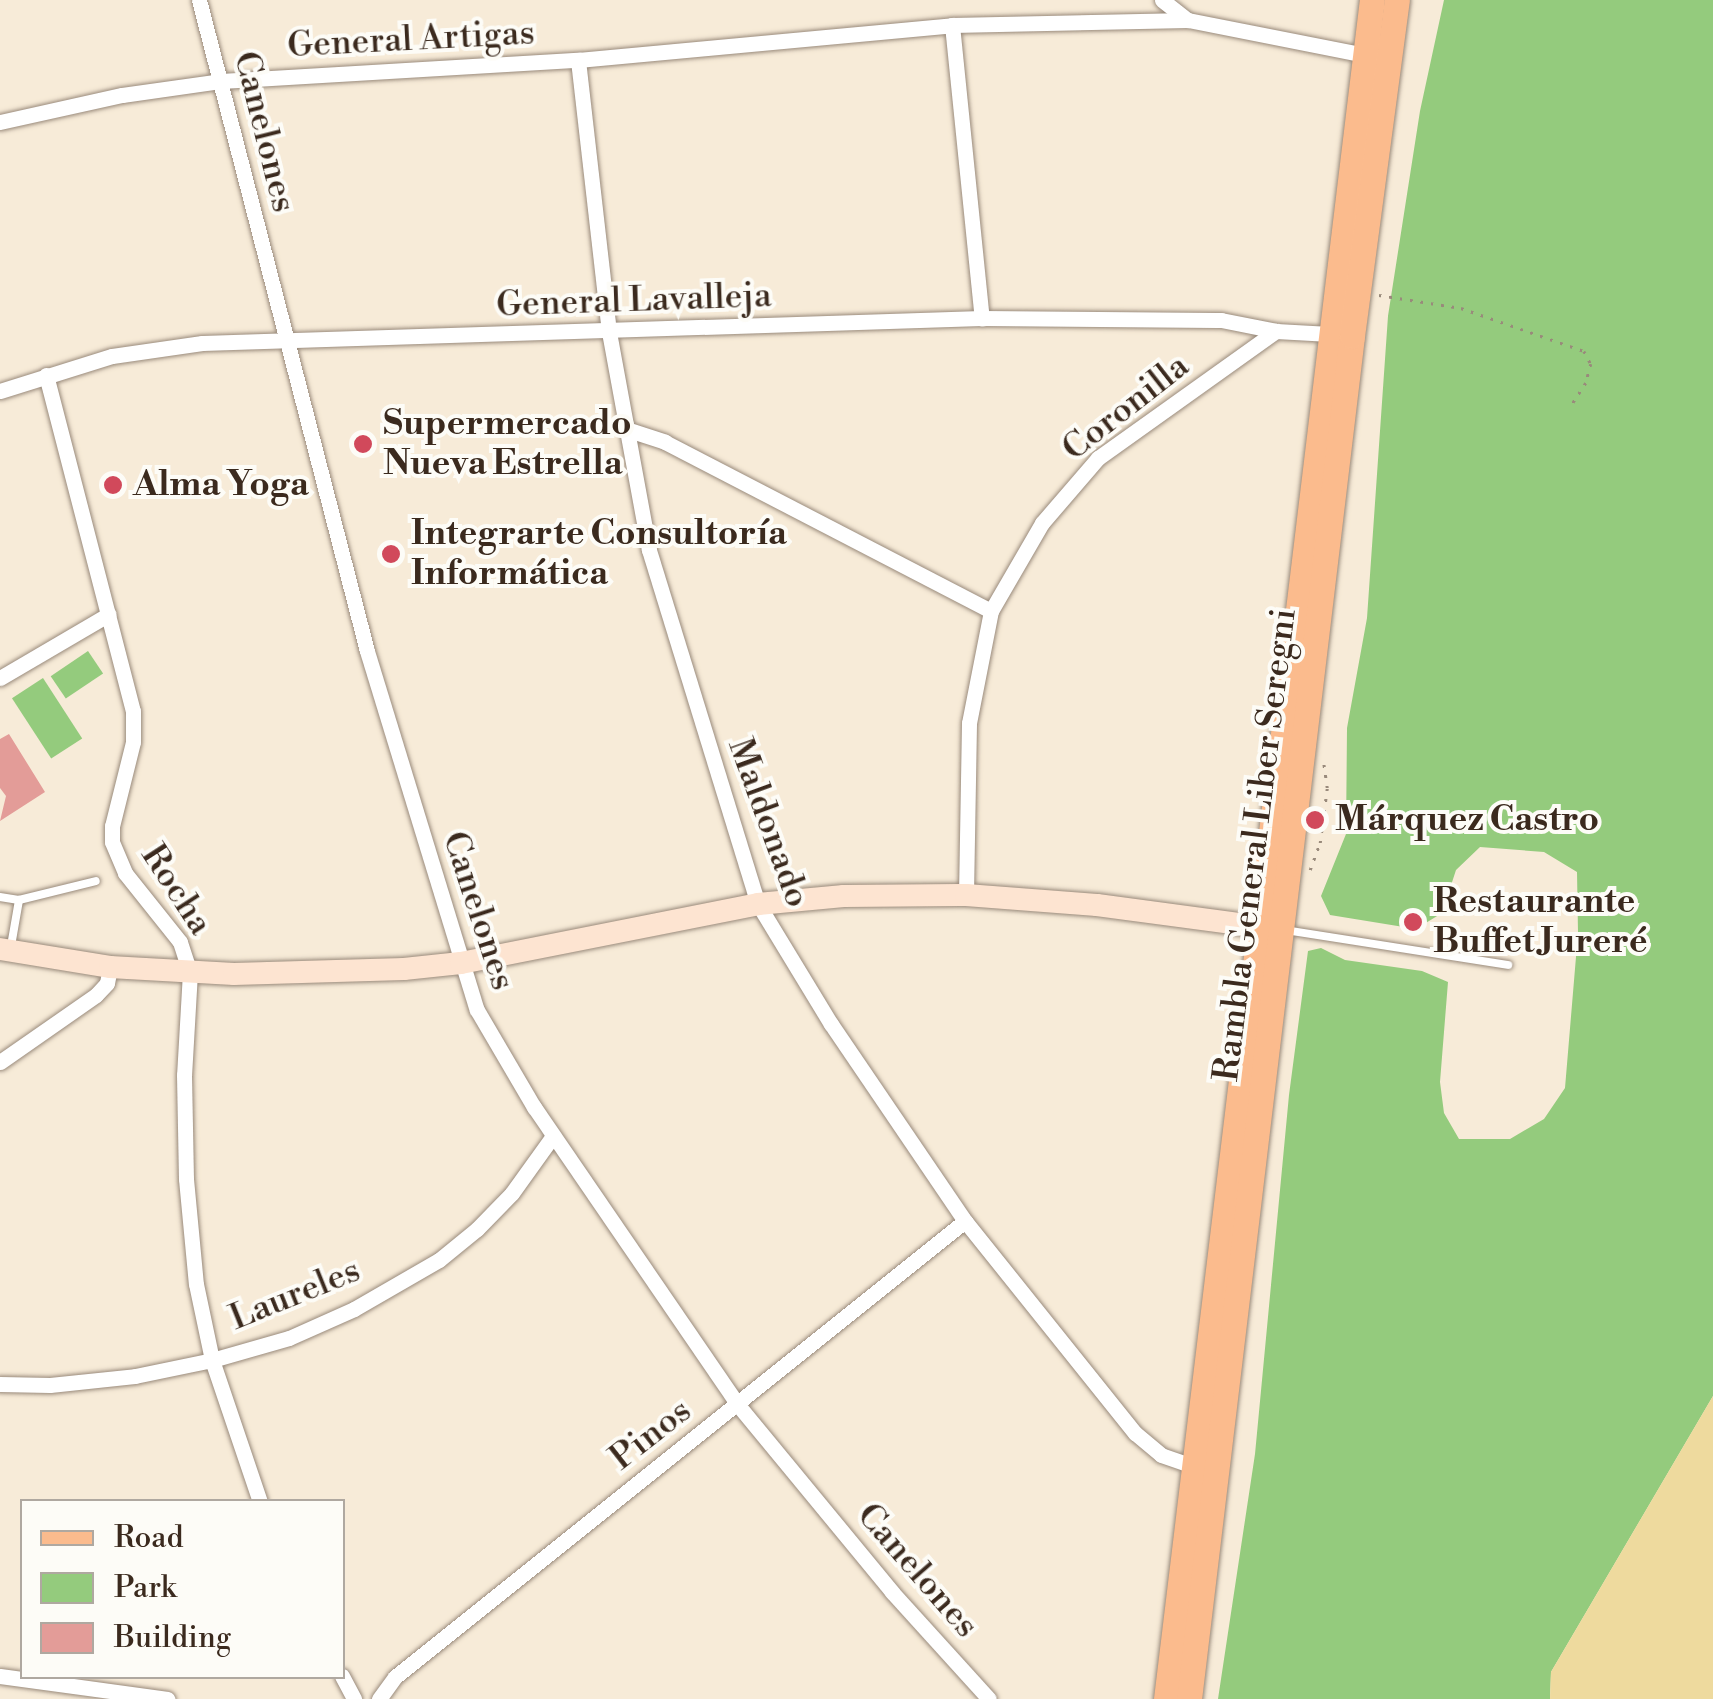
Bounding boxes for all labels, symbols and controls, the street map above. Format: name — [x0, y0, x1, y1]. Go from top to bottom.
street label: General Artigas — [286, 13, 536, 67]
street label: Canelones — [224, 47, 304, 217]
street label: General Lavalleja — [496, 275, 772, 327]
street label: Coronilla — [1054, 346, 1198, 470]
place label: Supermercado Nueva Estrella — [383, 403, 632, 485]
marker: Supermercado Nueva Estrella — [352, 433, 374, 455]
place label: Alma Yoga — [133, 464, 309, 506]
marker: Alma Yoga — [102, 474, 124, 496]
place label: Integrarte Consultoría Informática — [411, 513, 787, 595]
marker: Integrarte Consultoría Informática — [380, 543, 402, 565]
street label: Rambla General Liber Seregni — [1206, 606, 1306, 1084]
street label: Maldonado — [718, 733, 818, 913]
place label: Márquez Castro — [1335, 799, 1599, 841]
marker: Márquez Castro — [1304, 809, 1326, 831]
street label: Canelones — [433, 826, 523, 996]
street label: Rocha — [131, 837, 221, 943]
place label: Restaurante Buffet Jureré — [1433, 881, 1648, 963]
marker: Restaurante Buffet Jureré — [1402, 911, 1424, 933]
street label: Laureles — [224, 1250, 366, 1340]
street label: Pinos — [602, 1390, 700, 1480]
street label: Canelones — [847, 1495, 987, 1647]
legend — [20, 1499, 345, 1679]
text: Road — [114, 1519, 184, 1557]
text: Park — [114, 1569, 176, 1607]
text: Building — [114, 1619, 231, 1657]

